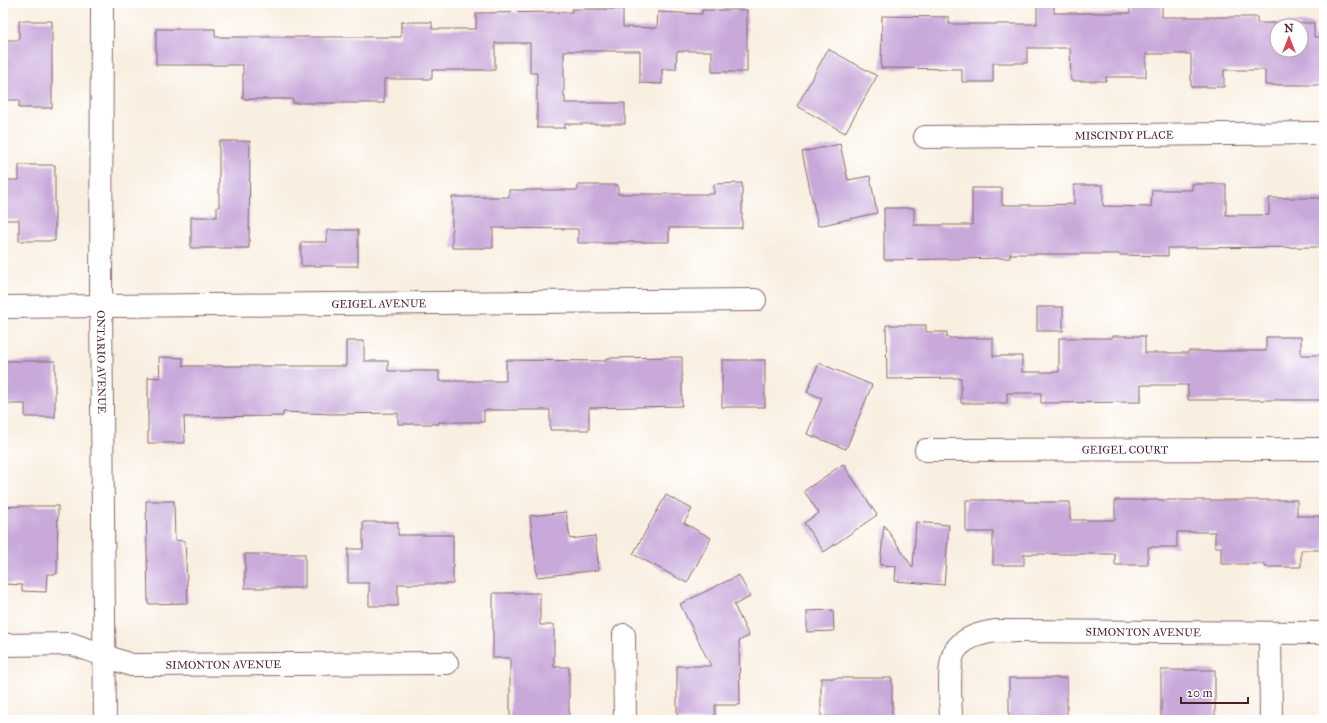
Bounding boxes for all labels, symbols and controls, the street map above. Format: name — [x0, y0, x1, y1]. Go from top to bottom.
north arrow — [1269, 18, 1309, 58]
text: N — [1284, 22, 1294, 35]
street label: MISCINDY PLACE — [1074, 128, 1174, 142]
street label: GEIGEL AVENUE — [331, 297, 427, 310]
street label: ONTARIO AVENUE — [95, 310, 109, 414]
street label: GEIGEL COURT — [1082, 443, 1169, 456]
street label: SIMONTON AVENUE — [1086, 625, 1201, 639]
street label: SIMONTON AVENUE — [166, 658, 281, 671]
scale bar — [1181, 679, 1248, 705]
text: 20 m — [1187, 686, 1213, 700]

